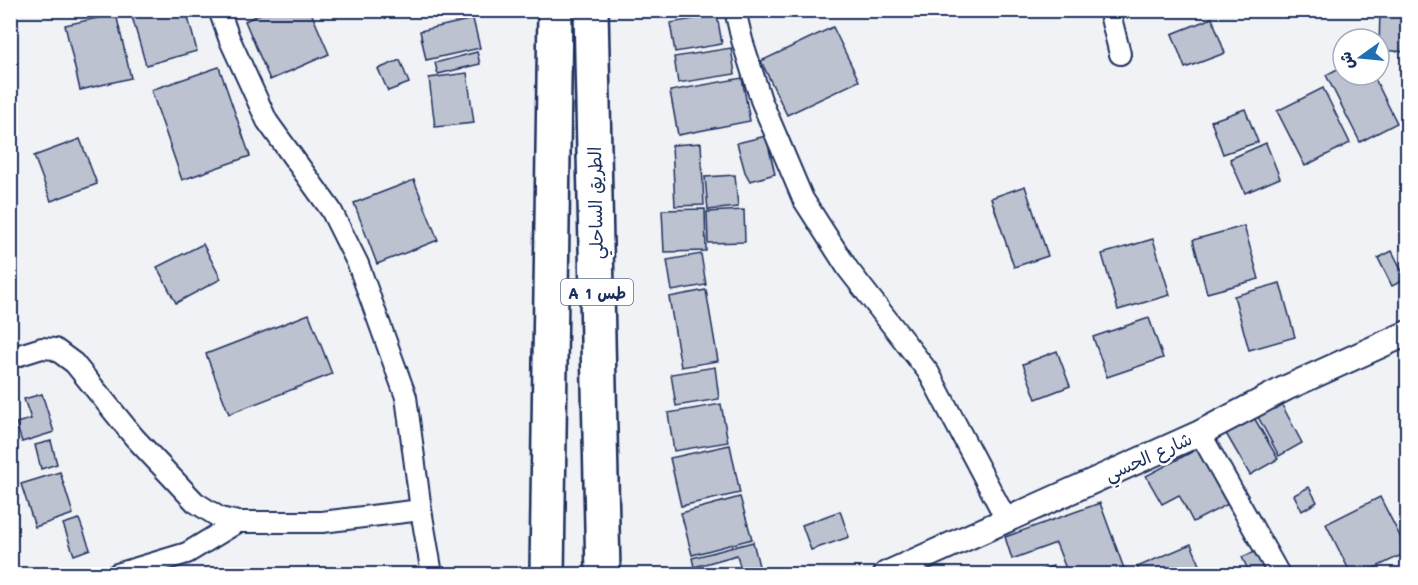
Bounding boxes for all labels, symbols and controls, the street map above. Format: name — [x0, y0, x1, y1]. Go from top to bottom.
north arrow — [1331, 27, 1391, 87]
text: ش — [1334, 50, 1358, 72]
street label: الطريق الساحلي — [582, 146, 613, 260]
road number: A 1 طس — [561, 279, 633, 305]
street label: شارع الحسي — [1100, 426, 1198, 491]

